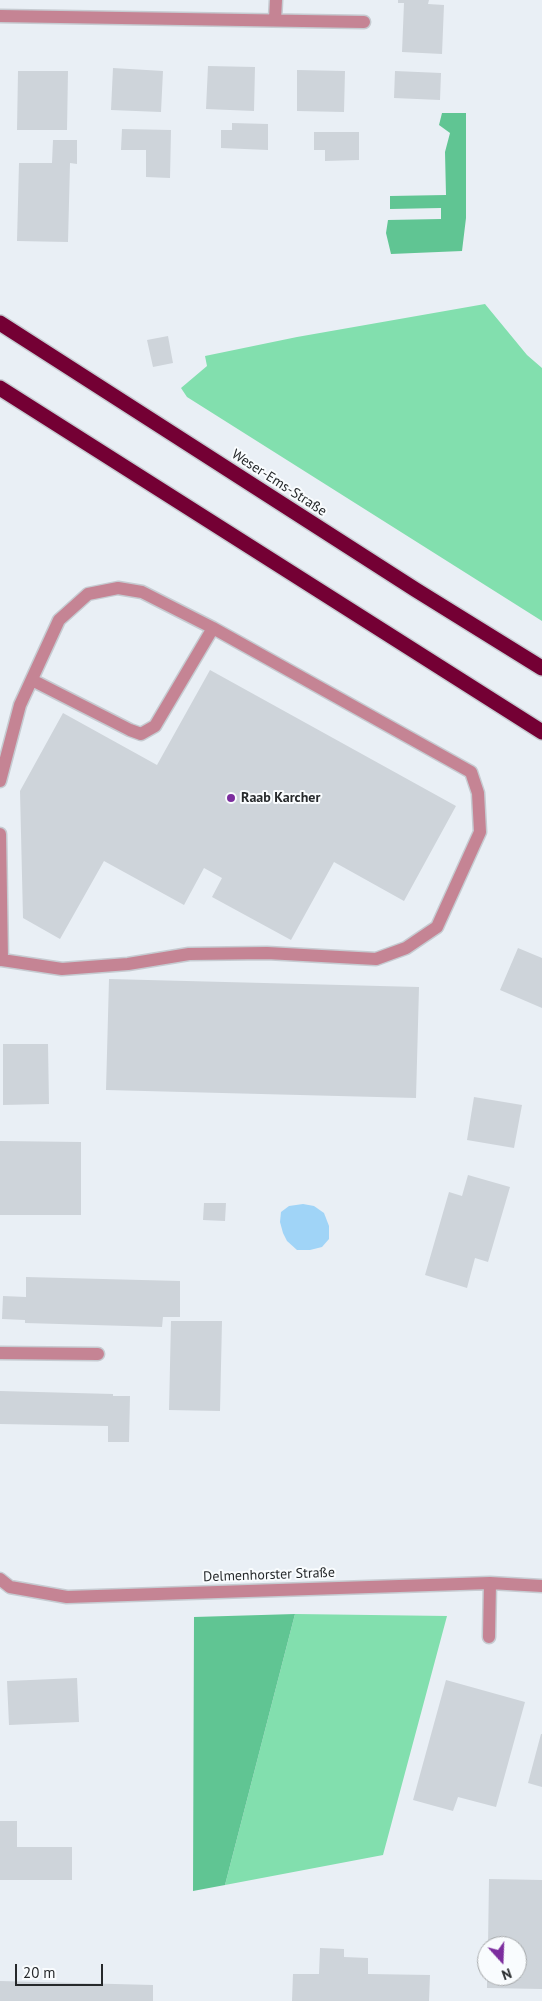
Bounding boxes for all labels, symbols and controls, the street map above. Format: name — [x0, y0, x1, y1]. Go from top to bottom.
street label: Weser-Ems-Straße — [228, 446, 330, 520]
place label: Raab Karcher — [241, 790, 320, 806]
marker: Raab Karcher — [225, 792, 237, 804]
street label: Delmenhorster Straße — [203, 1564, 335, 1586]
north arrow — [477, 1936, 527, 1986]
scale bar — [18, 1954, 105, 1986]
text: 20 m — [23, 1963, 56, 1982]
text: N — [499, 1964, 514, 1984]

